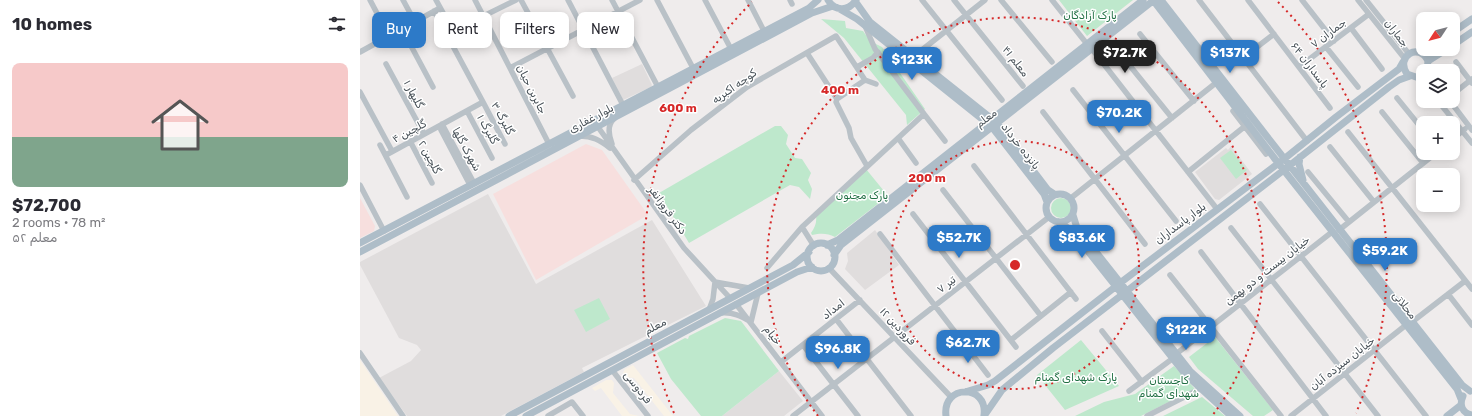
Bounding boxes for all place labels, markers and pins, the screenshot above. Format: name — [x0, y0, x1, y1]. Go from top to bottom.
pin: $72.7K — [1092, 40, 1158, 74]
pin: $137K — [1202, 40, 1258, 74]
pin: $123K — [884, 47, 940, 81]
pin: $70.2K — [1086, 100, 1152, 134]
pin: $52.7K — [926, 225, 992, 259]
pin: $83.6K — [1049, 225, 1115, 259]
pin: $59.2K — [1352, 238, 1418, 272]
centre of rings — [1008, 258, 1022, 272]
pin: $122K — [1158, 317, 1214, 351]
pin: $62.7K — [935, 330, 1001, 364]
pin: $96.8K — [805, 336, 871, 370]

